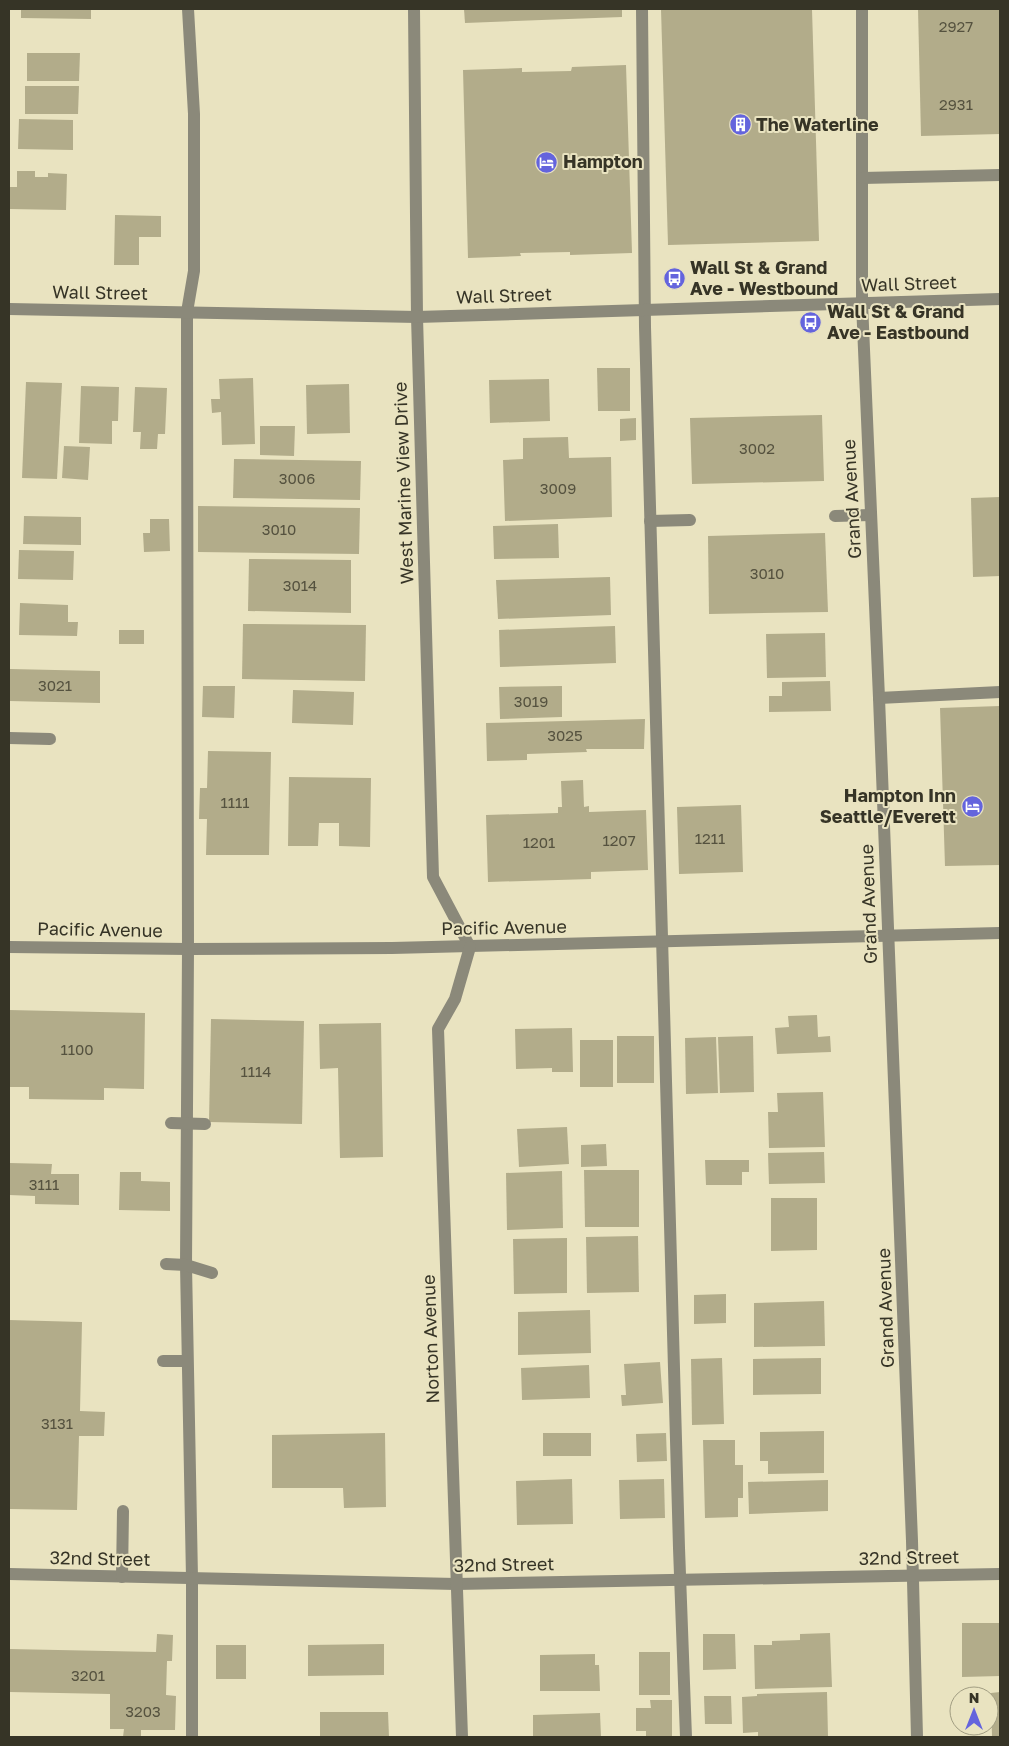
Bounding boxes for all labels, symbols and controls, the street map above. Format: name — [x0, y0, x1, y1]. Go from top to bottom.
house number: 2927 — [939, 17, 973, 35]
house number: 2931 — [939, 95, 973, 113]
building icon: The Waterline — [728, 113, 752, 137]
place label: The Waterline — [756, 113, 879, 135]
hotel icon: Hampton — [535, 150, 559, 174]
place label: Hampton — [563, 150, 643, 172]
place label: Wall St & Grand Ave - Westbound — [690, 256, 838, 299]
bus stop icon: Wall St & Grand Ave - Westbound — [662, 266, 686, 290]
street label: Wall Street — [861, 270, 957, 296]
street label: Wall Street — [52, 280, 148, 304]
street label: Wall Street — [456, 282, 552, 308]
place label: Wall St & Grand Ave - Eastbound — [827, 300, 969, 343]
bus stop icon: Wall St & Grand Ave - Eastbound — [799, 310, 823, 334]
street label: West Marine View Drive — [388, 381, 418, 585]
house number: 3002 — [739, 439, 775, 457]
street label: Grand Avenue — [837, 439, 865, 559]
house number: 3006 — [279, 469, 315, 487]
house number: 3009 — [540, 479, 576, 497]
house number: 3010 — [262, 520, 296, 538]
house number: 3010 — [750, 564, 784, 582]
house number: 3014 — [283, 576, 317, 594]
house number: 3021 — [38, 676, 72, 694]
house number: 3019 — [514, 692, 548, 710]
house number: 3025 — [547, 726, 583, 744]
place label: Hampton Inn Seattle/Everett — [820, 784, 956, 827]
house number: 1111 — [220, 793, 250, 811]
hotel icon: Hampton Inn Seattle/Everett — [960, 794, 984, 818]
house number: 1211 — [695, 829, 725, 847]
house number: 1207 — [602, 831, 636, 849]
house number: 1201 — [523, 833, 555, 851]
street label: Grand Avenue — [855, 844, 881, 964]
street label: Pacific Avenue — [441, 915, 567, 939]
street label: Pacific Avenue — [37, 917, 163, 941]
house number: 1100 — [60, 1040, 94, 1058]
house number: 1114 — [241, 1062, 271, 1080]
house number: 3111 — [29, 1175, 59, 1193]
street label: Grand Avenue — [872, 1248, 898, 1368]
street label: Norton Avenue — [417, 1274, 443, 1404]
house number: 3131 — [41, 1414, 73, 1432]
street label: 32nd Street — [858, 1545, 960, 1569]
street label: 32nd Street — [49, 1546, 151, 1570]
street label: 32nd Street — [453, 1552, 555, 1576]
house number: 3201 — [71, 1666, 105, 1684]
north arrow — [949, 1686, 999, 1736]
text: N — [969, 1689, 979, 1706]
house number: 3203 — [125, 1702, 161, 1720]

